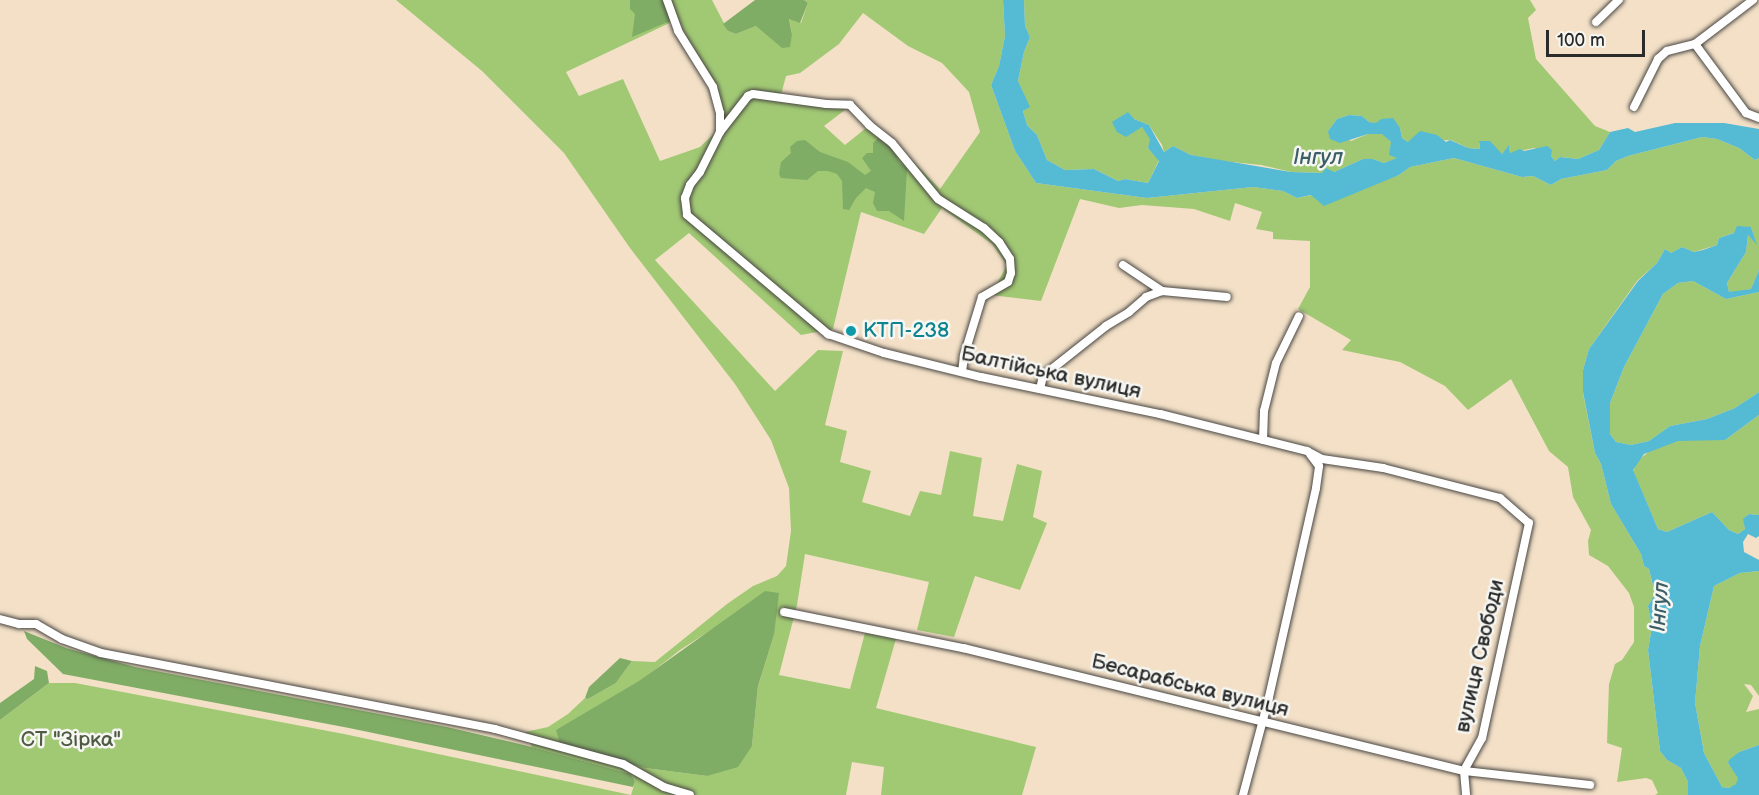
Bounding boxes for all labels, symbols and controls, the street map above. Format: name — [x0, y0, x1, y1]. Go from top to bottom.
scale bar — [1549, 18, 1648, 56]
text: 100 m — [1557, 30, 1605, 51]
water label: Інгул — [1293, 145, 1343, 171]
place label: КТП-238 — [863, 318, 949, 344]
marker: КТП-238 — [844, 324, 858, 338]
street label: Балтійська вулиця — [959, 342, 1143, 404]
street label: вулиця Свободи — [1450, 577, 1510, 735]
water label: Інгул — [1645, 581, 1675, 633]
street label: Бесарабська вулиця — [1089, 649, 1291, 723]
park label: СТ "Зірка" — [21, 727, 121, 753]

